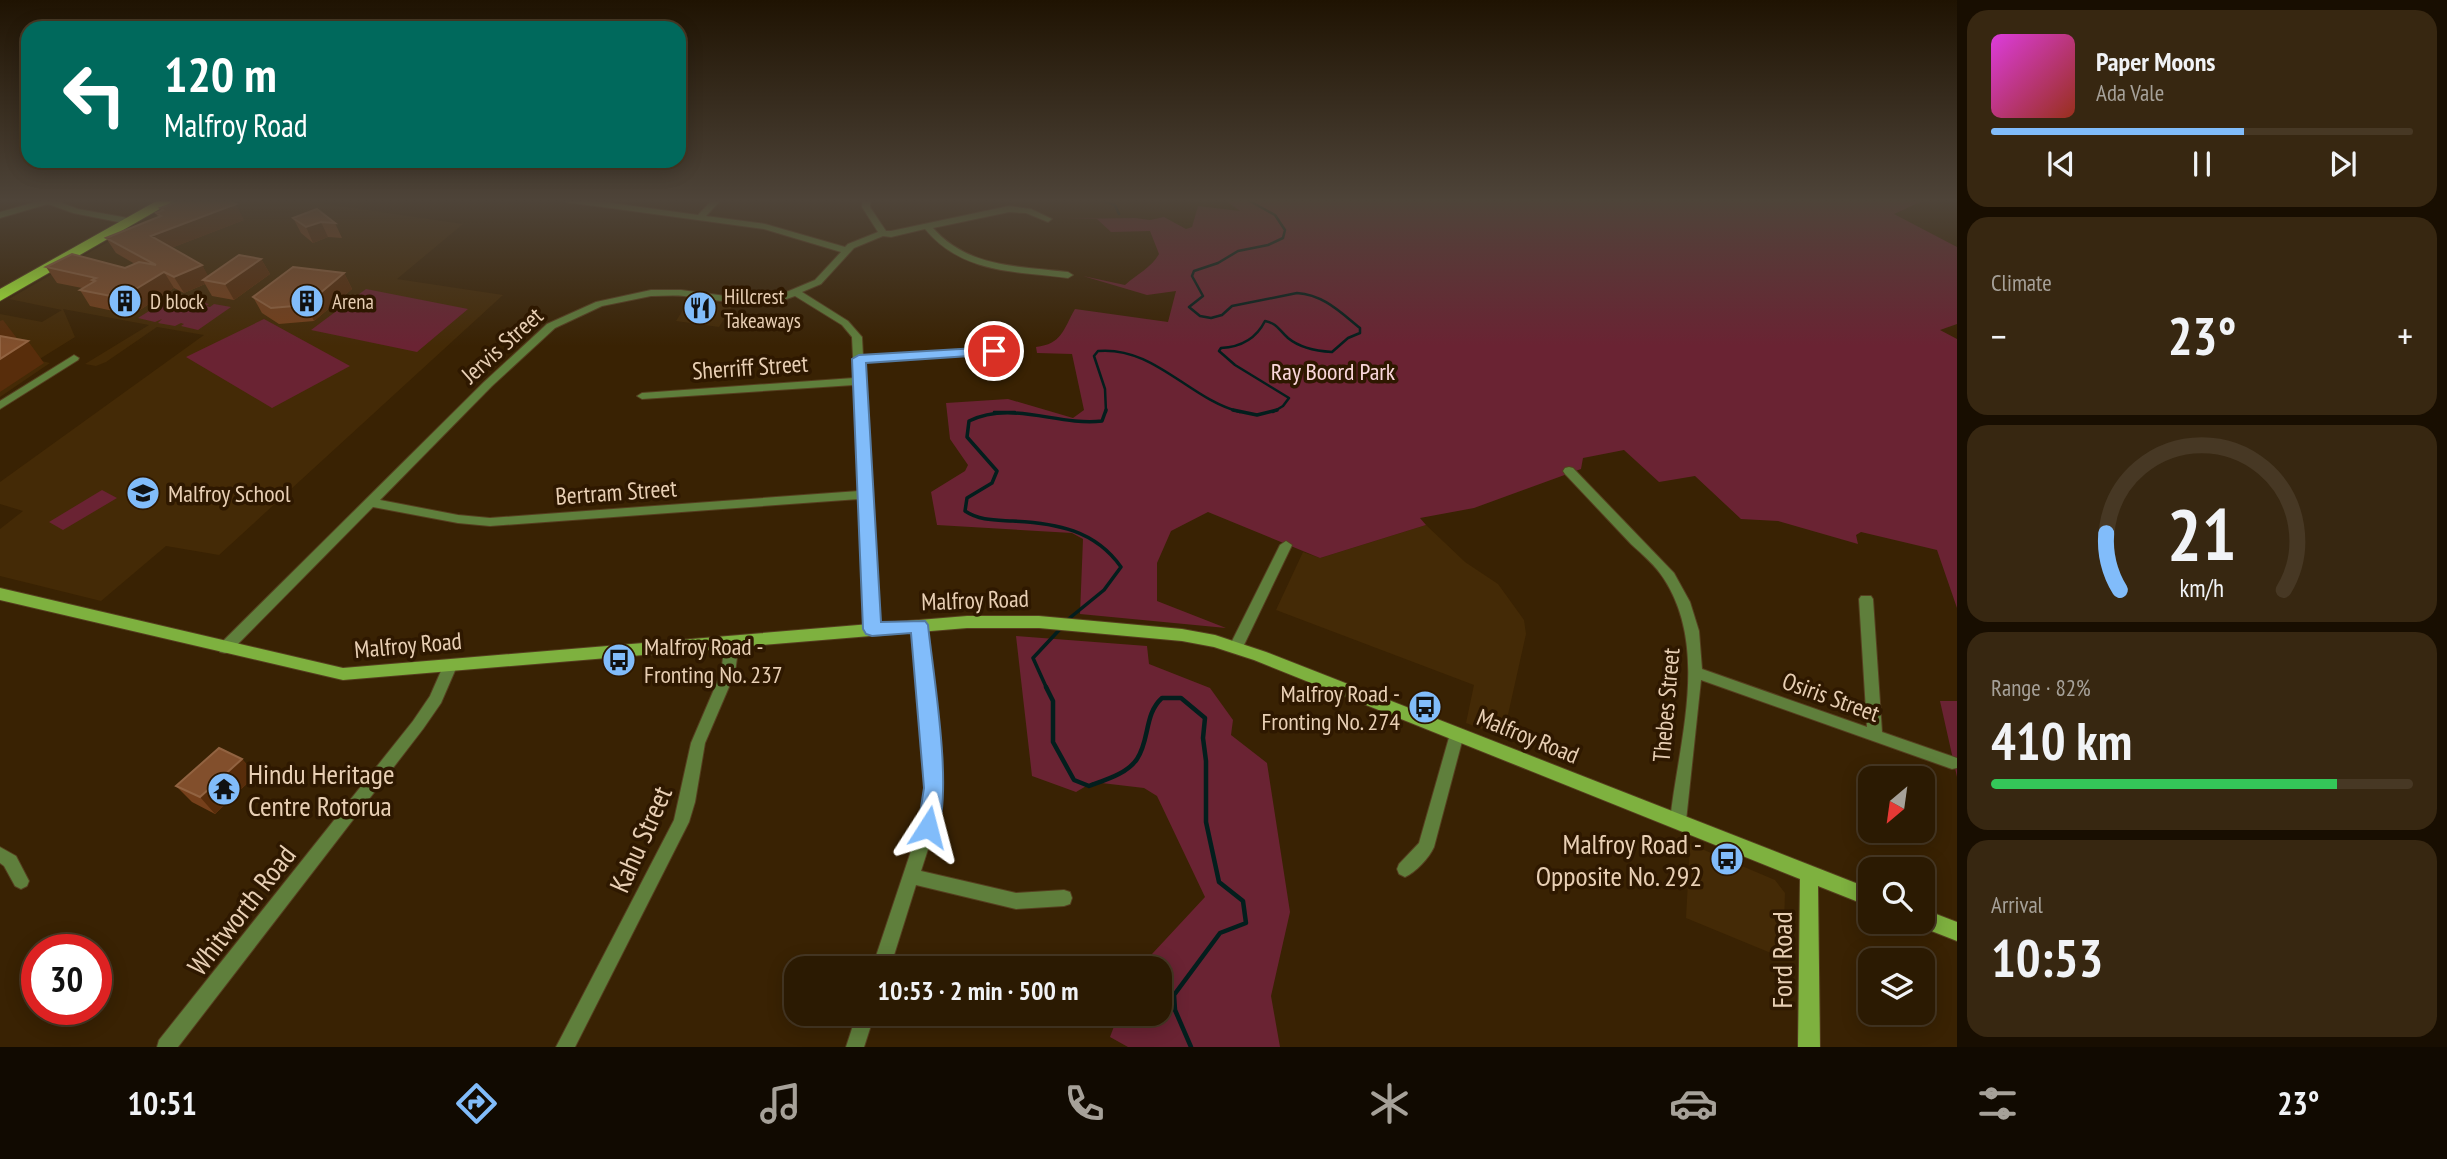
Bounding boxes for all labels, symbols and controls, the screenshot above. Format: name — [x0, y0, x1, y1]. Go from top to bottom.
text: 120 m — [164, 42, 277, 106]
text: Paper Moons — [2096, 45, 2215, 78]
icon: left — [49, 49, 140, 140]
text: Ada Vale — [2096, 78, 2164, 107]
text: Malfroy Road — [164, 104, 308, 146]
icon: previous — [2042, 145, 2080, 183]
icon: pause — [2183, 145, 2221, 183]
icon: next — [2324, 145, 2362, 183]
text: Climate — [1991, 268, 2052, 297]
building icon: D block — [106, 282, 144, 320]
building icon: Arena — [288, 282, 326, 320]
place label: Hillcrest Takeaways — [724, 283, 801, 334]
place label: D block — [150, 288, 204, 315]
place label: Arena — [332, 288, 374, 315]
restaurant icon: Hillcrest Takeaways — [681, 289, 719, 327]
street label: Jervis Street — [454, 300, 550, 391]
text: 23° — [2168, 302, 2236, 369]
text: − — [1991, 311, 2007, 360]
text: + — [2397, 311, 2413, 360]
pin — [964, 321, 1024, 381]
icon: arrive — [975, 332, 1013, 370]
street label: Sherriff Street — [691, 347, 809, 387]
park label: Ray Boord Park — [1271, 356, 1396, 387]
street label: Bertram Street — [554, 472, 678, 512]
school or university icon: Malfroy School — [124, 474, 162, 512]
place label: Malfroy School — [168, 478, 291, 509]
text: 21 — [2167, 486, 2237, 580]
text: km/h — [2180, 571, 2224, 603]
street label: Malfroy Road — [921, 583, 1029, 617]
street label: Malfroy Road — [353, 625, 463, 665]
place label: Malfroy Road - Fronting No. 237 — [644, 631, 783, 690]
bus stop icon: Malfroy Road - Fronting No. 237 — [600, 641, 638, 679]
street label: Thebes Street — [1646, 646, 1686, 763]
street label: Osiris Street — [1778, 665, 1884, 729]
text: Range · 82% — [1991, 673, 2091, 702]
place label: Malfroy Road - Fronting No. 274 — [1261, 678, 1400, 737]
bus stop icon: Malfroy Road - Fronting No. 274 — [1406, 688, 1444, 726]
street label: Malfroy Road — [1472, 701, 1584, 771]
text: 410 km — [1991, 707, 2132, 774]
place label: Hindu Heritage Centre Rotorua — [248, 755, 394, 824]
north arrow — [1858, 766, 1936, 844]
map controls — [1858, 766, 1935, 1025]
temple icon: Hindu Heritage Centre Rotorua — [205, 770, 243, 808]
street label: Kahu Street — [600, 780, 680, 898]
position arrow — [891, 790, 965, 864]
place label: Malfroy Road - Opposite No. 292 — [1536, 825, 1702, 894]
street label: Whitworth Road — [179, 837, 303, 983]
bus stop icon: Malfroy Road - Opposite No. 292 — [1708, 840, 1746, 878]
button: search — [1858, 857, 1935, 934]
text: Arrival — [1991, 890, 2043, 919]
street label: Ford Road — [1763, 911, 1800, 1009]
text: 10:53 — [1991, 924, 2103, 991]
speed limit sign: 30 — [21, 934, 112, 1025]
button: layers — [1858, 948, 1935, 1025]
text: 10:53 · 2 min · 500 m — [878, 974, 1078, 1007]
icon: directions — [452, 1079, 501, 1128]
icon: music — [756, 1079, 805, 1128]
icon: phone — [1060, 1079, 1109, 1128]
icon: climate — [1365, 1079, 1414, 1128]
icon: car — [1669, 1079, 1718, 1128]
icon: filters — [1973, 1079, 2022, 1128]
text: 10:51 — [128, 1082, 197, 1124]
text: 23° — [2277, 1082, 2319, 1124]

